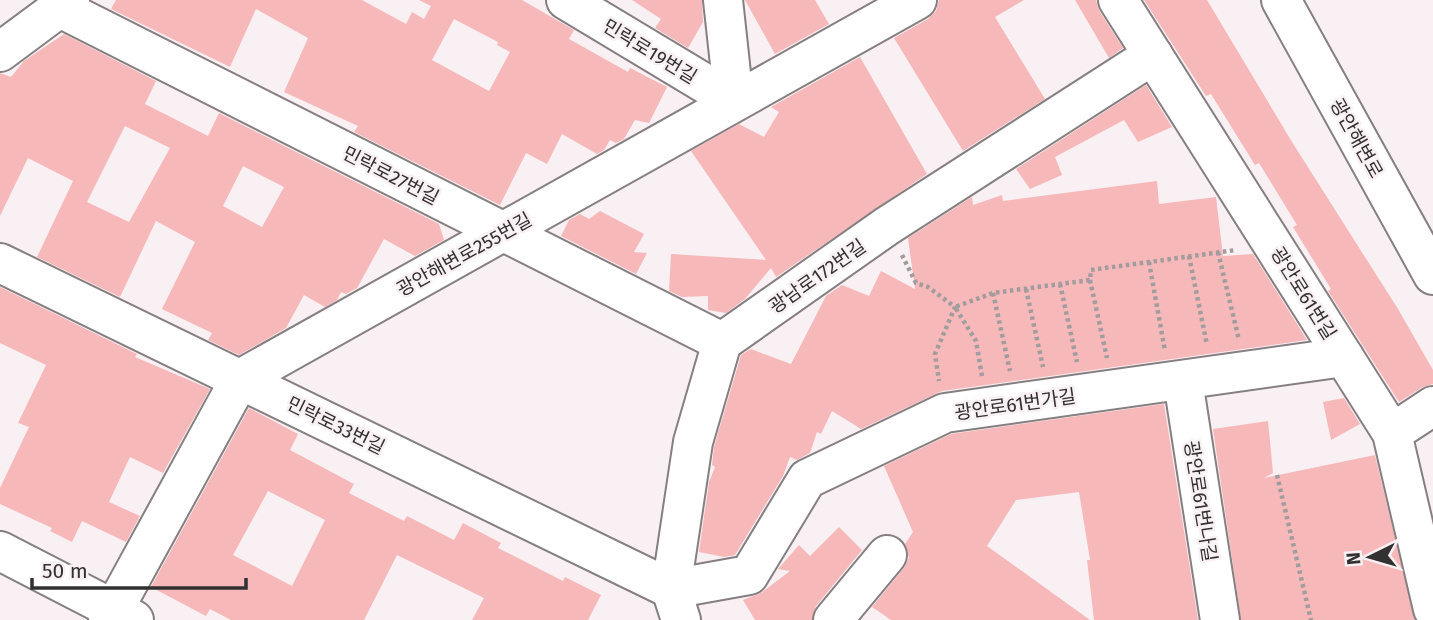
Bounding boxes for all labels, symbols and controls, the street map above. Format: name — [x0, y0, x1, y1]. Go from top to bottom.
street label: 민락로19번길 — [599, 14, 701, 88]
street label: 광안해변로 — [1325, 94, 1388, 182]
street label: 민락로27번길 — [339, 141, 443, 210]
street label: 광안해변로255번길 — [393, 208, 536, 301]
street label: 광남로172번길 — [764, 235, 870, 318]
street label: 광안로61번길 — [1266, 243, 1341, 344]
street label: 광안로61번가길 — [953, 385, 1077, 424]
street label: 민락로33번길 — [283, 392, 389, 459]
street label: 광안로61번나길 — [1180, 439, 1221, 563]
north arrow — [1335, 522, 1405, 592]
scale bar — [32, 546, 245, 590]
text: N — [1342, 551, 1366, 566]
text: 50 m — [42, 558, 88, 584]

